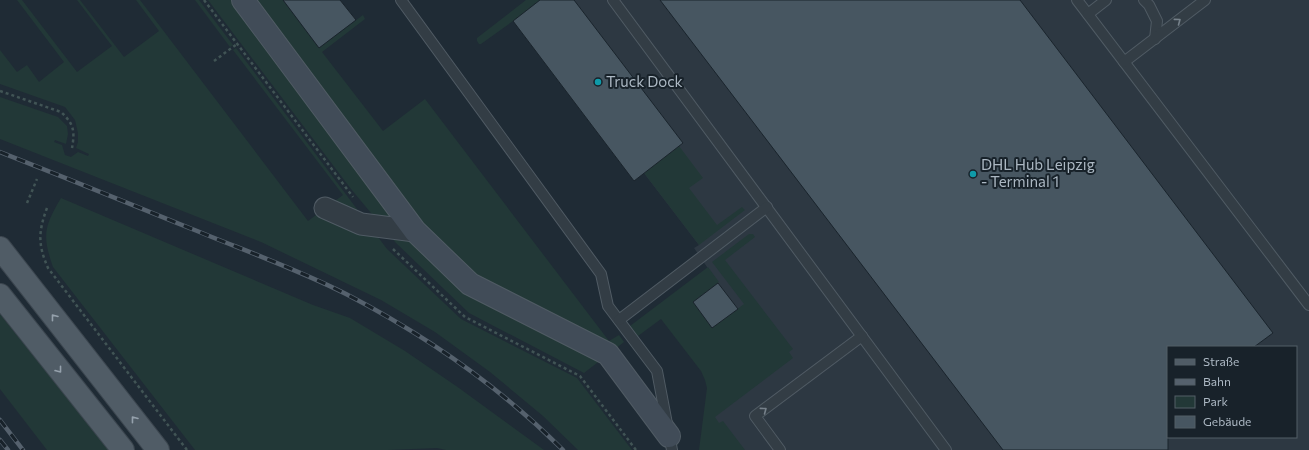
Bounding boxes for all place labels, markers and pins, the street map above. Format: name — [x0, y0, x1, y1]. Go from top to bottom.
place label: Truck Dock — [606, 72, 683, 90]
marker: Truck Dock — [593, 77, 603, 87]
place label: DHL Hub Leipzig - Terminal 1 — [981, 155, 1095, 190]
marker: DHL Hub Leipzig - Terminal 1 — [968, 169, 978, 179]

